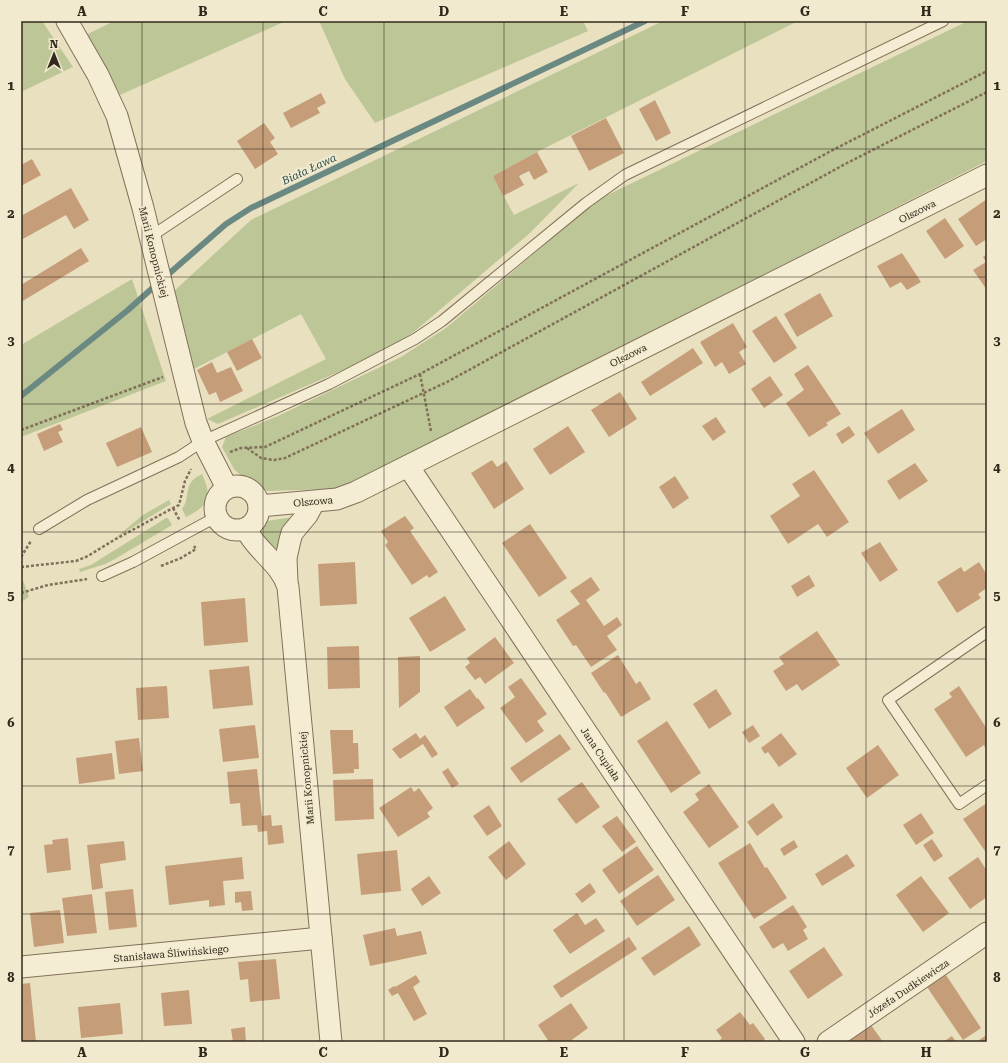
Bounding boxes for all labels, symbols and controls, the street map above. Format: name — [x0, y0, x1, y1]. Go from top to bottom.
text: A — [77, 4, 87, 19]
text: B — [198, 4, 208, 19]
text: C — [318, 4, 328, 19]
text: D — [439, 4, 449, 19]
text: E — [560, 4, 568, 19]
text: F — [681, 4, 689, 19]
text: G — [800, 4, 810, 19]
text: H — [921, 4, 932, 19]
north arrow — [34, 34, 74, 74]
text: N — [50, 38, 59, 51]
text: 1 — [7, 78, 15, 93]
text: 1 — [993, 78, 1001, 93]
water label: Biała Ława — [279, 151, 339, 188]
street label: Olszowa — [897, 197, 938, 225]
street label: Marii Konopnickiej — [137, 205, 170, 299]
text: 2 — [7, 206, 15, 221]
text: 2 — [993, 206, 1001, 221]
text: 3 — [7, 333, 15, 348]
text: 3 — [993, 333, 1001, 348]
street label: Olszowa — [608, 341, 649, 369]
text: 4 — [7, 460, 15, 475]
text: 4 — [993, 460, 1001, 475]
street label: Olszowa — [293, 494, 334, 509]
text: 5 — [7, 588, 15, 603]
text: 5 — [993, 588, 1001, 603]
text: 6 — [7, 715, 15, 730]
text: 6 — [993, 715, 1001, 730]
street label: Jana Cupiała — [579, 725, 623, 784]
street label: Marii Konopnickiej — [297, 731, 316, 825]
text: 7 — [7, 842, 15, 857]
text: 7 — [993, 842, 1001, 857]
street label: Stanisława Śliwińskiego — [113, 943, 229, 964]
street label: Józefa Dudkiewicza — [865, 957, 952, 1020]
text: 8 — [7, 970, 15, 985]
text: 8 — [993, 970, 1001, 985]
text: A — [77, 1045, 87, 1060]
text: B — [198, 1045, 208, 1060]
text: C — [318, 1045, 328, 1060]
text: D — [439, 1045, 449, 1060]
text: E — [560, 1045, 568, 1060]
text: F — [681, 1045, 689, 1060]
text: G — [800, 1045, 810, 1060]
text: H — [921, 1045, 932, 1060]

